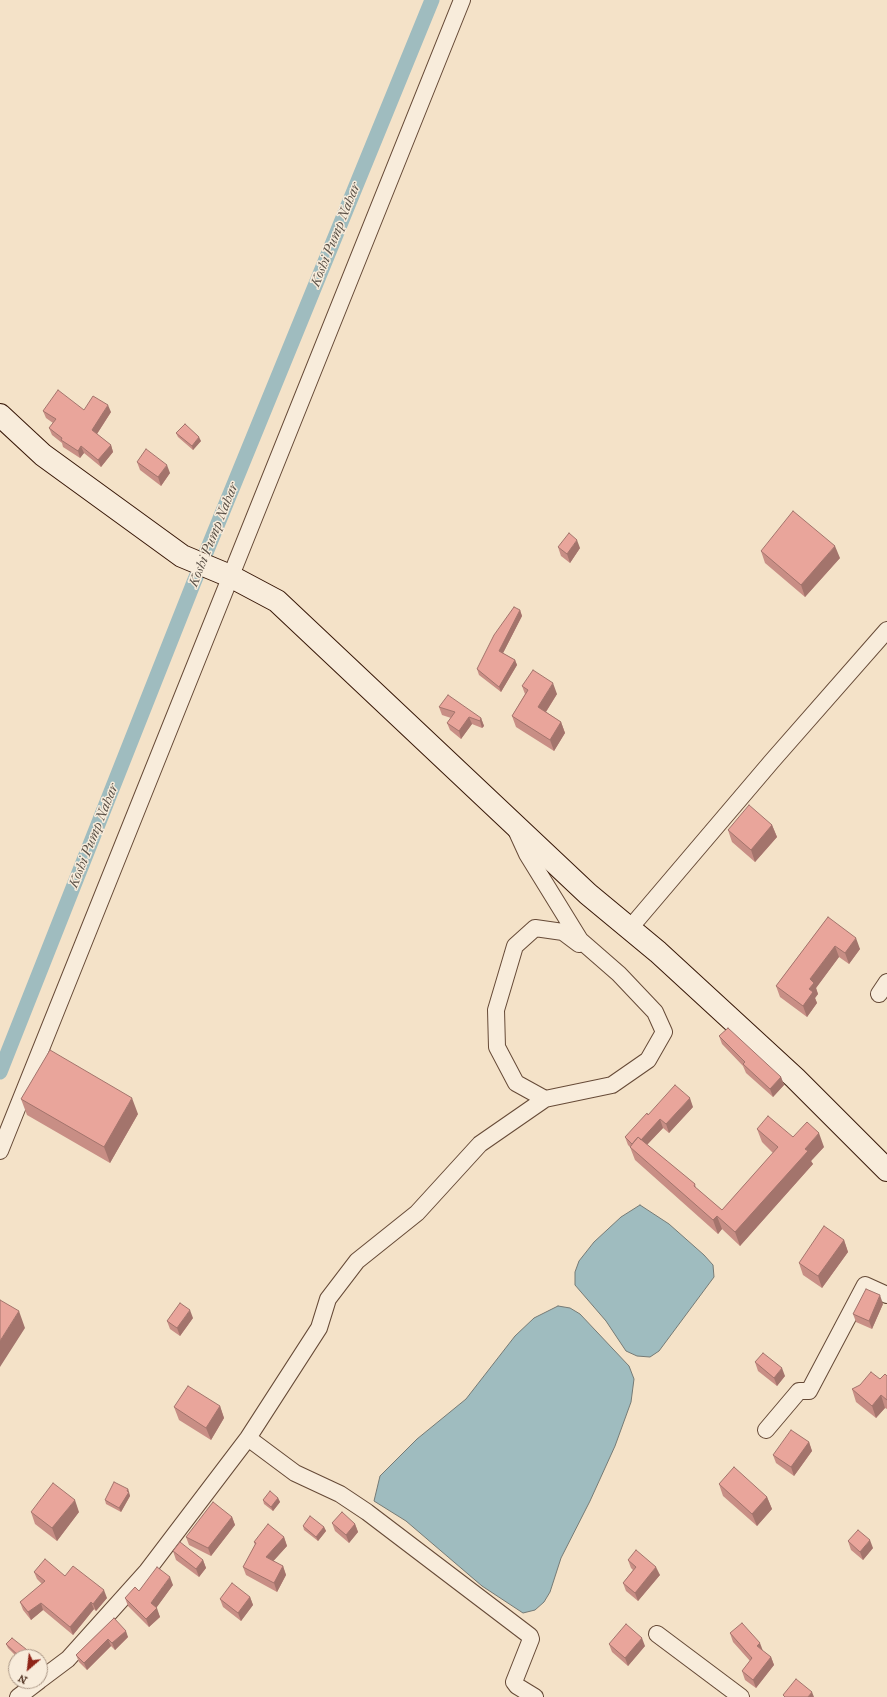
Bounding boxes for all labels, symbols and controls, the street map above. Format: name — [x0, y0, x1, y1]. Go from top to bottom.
water label: Koshi Pump Nahar — [307, 180, 365, 290]
water label: Koshi Pump Nahar — [185, 480, 243, 590]
water label: Koshi Pump Nahar — [65, 781, 123, 891]
north arrow — [8, 1649, 48, 1689]
text: N — [16, 1671, 29, 1687]

